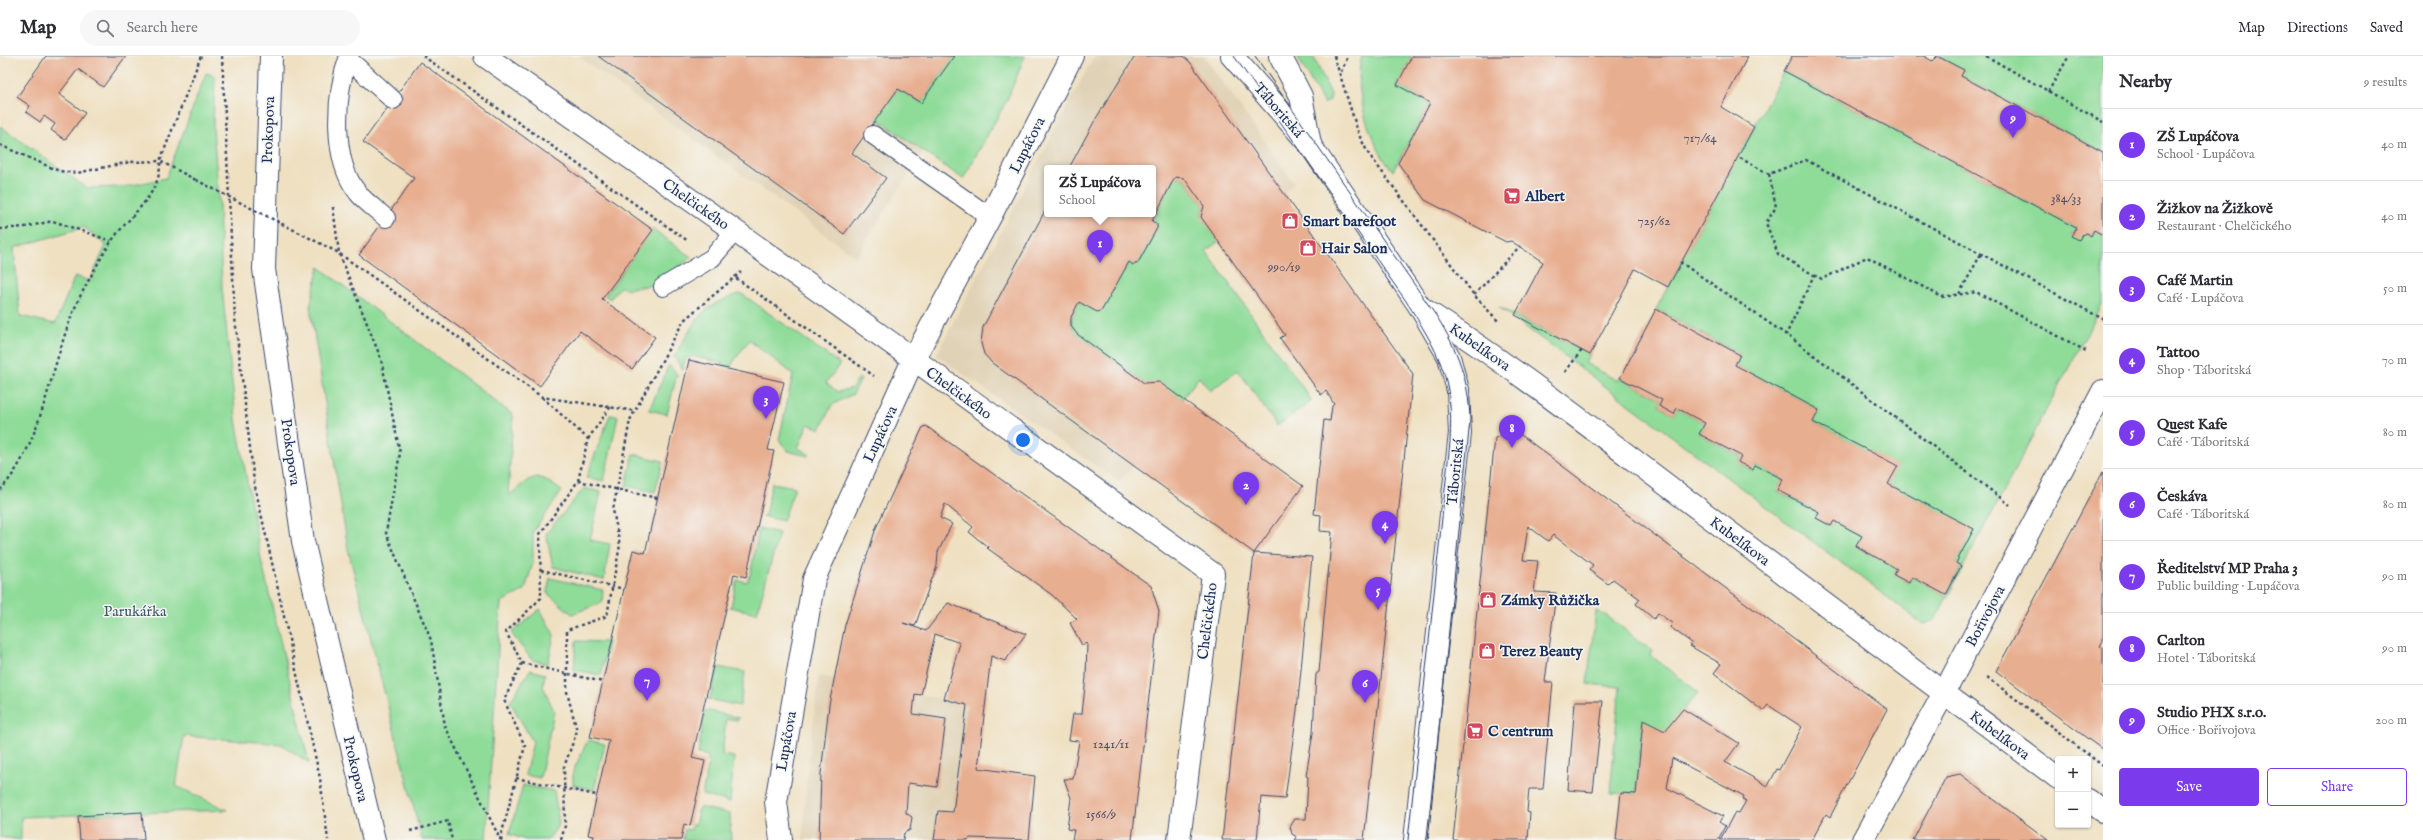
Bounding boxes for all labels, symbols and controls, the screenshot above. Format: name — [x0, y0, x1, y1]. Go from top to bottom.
search box — [80, 10, 360, 46]
text: Map — [20, 16, 56, 40]
icon: search — [94, 17, 116, 39]
text: Search here — [126, 18, 198, 37]
text: Map — [2238, 19, 2265, 37]
text: Directions — [2287, 19, 2348, 37]
text: Saved — [2370, 19, 2403, 37]
text: Nearby — [2119, 72, 2172, 93]
text: 9 results — [2364, 74, 2407, 91]
street label: Táboritská — [1249, 79, 1308, 142]
street label: Prokopova — [258, 96, 279, 164]
pin: 9 — [2000, 105, 2026, 138]
street label: Lupáčova — [1005, 113, 1050, 177]
text: ZŠ Lupáčova — [2157, 127, 2239, 146]
house number: 717/64 — [1683, 130, 1717, 147]
text: 1 — [2130, 136, 2134, 153]
text: 40 m — [2381, 136, 2407, 153]
text: School · Lupáčova — [2157, 146, 2255, 163]
popup — [1044, 165, 1156, 217]
text: ZŠ Lupáčova — [1059, 173, 1141, 192]
street label: Chelčického — [659, 174, 733, 234]
supermarket icon: Albert — [1502, 186, 1522, 206]
place label: Albert — [1524, 187, 1566, 206]
house number: 384/33 — [2051, 190, 2081, 207]
text: School — [1059, 192, 1096, 209]
text: Žižkov na Žižkově — [2157, 199, 2273, 218]
text: 2 — [2129, 208, 2135, 225]
text: 40 m — [2381, 208, 2407, 225]
shop icon: Smart barefoot — [1280, 211, 1300, 231]
place label: Smart barefoot — [1303, 212, 1397, 231]
house number: 725/62 — [1638, 213, 1670, 230]
text: Restaurant · Chelčického — [2157, 218, 2291, 235]
pin: 1 — [1087, 230, 1113, 263]
shop icon: Hair Salon — [1298, 238, 1318, 258]
place label: Hair Salon — [1321, 239, 1387, 258]
house number: 990/19 — [1267, 259, 1301, 276]
text: Café Martin — [2157, 271, 2233, 290]
text: 3 — [2130, 280, 2134, 297]
text: 50 m — [2383, 280, 2407, 297]
text: Café · Lupáčova — [2157, 290, 2244, 307]
street label: Kubelíkova — [1445, 319, 1514, 376]
text: Tattoo — [2157, 343, 2200, 362]
text: 4 — [2129, 352, 2135, 369]
text: 70 m — [2382, 352, 2407, 369]
text: Shop · Táboritská — [2157, 362, 2251, 379]
street label: Chelčického — [922, 363, 996, 424]
pin: 3 — [753, 386, 779, 419]
street label: Lupáčova — [859, 402, 902, 466]
pin: 8 — [1499, 415, 1525, 448]
text: Quest Kafe — [2157, 415, 2227, 434]
street label: Prokopova — [276, 417, 305, 487]
text: 5 — [2130, 424, 2134, 441]
text: 80 m — [2383, 424, 2407, 441]
your location — [1013, 430, 1033, 450]
text: Café · Táboritská — [2157, 434, 2249, 451]
street label: Táboritská — [1443, 437, 1468, 506]
pin: 2 — [1233, 472, 1259, 505]
text: Českáva — [2157, 487, 2207, 506]
text: 6 — [2129, 496, 2135, 513]
text: 80 m — [2383, 496, 2407, 513]
text: Café · Táboritská — [2157, 506, 2249, 523]
pin: 4 — [1372, 511, 1398, 544]
street label: Kubelíkova — [1706, 513, 1774, 571]
text: Ředitelství MP Praha 3 — [2157, 559, 2298, 578]
text: 7 — [2129, 568, 2135, 585]
text: 90 m — [2382, 568, 2407, 585]
pin: 5 — [1365, 577, 1391, 610]
text: Public building · Lupáčova — [2157, 578, 2300, 595]
street label: Chelčického — [1193, 582, 1222, 661]
street label: Bořivojova — [1961, 582, 2010, 650]
shop icon: Zámky Růžička — [1478, 590, 1498, 610]
place label: Zámky Růžička — [1501, 591, 1600, 610]
park label: Parukářka — [104, 602, 167, 621]
text: Carlton — [2157, 631, 2205, 650]
text: 8 — [2129, 640, 2135, 657]
text: 90 m — [2382, 640, 2407, 657]
shop icon: Terez Beauty — [1477, 641, 1497, 661]
place label: Terez Beauty — [1499, 642, 1583, 661]
text: Hotel · Táboritská — [2157, 650, 2256, 667]
pin: 7 — [634, 668, 660, 701]
pin: 6 — [1352, 670, 1378, 703]
text: Studio PHX s.r.o. — [2157, 703, 2266, 722]
street label: Kubelíkova — [1966, 707, 2034, 765]
street label: Lupáčova — [772, 709, 801, 773]
text: 9 — [2129, 712, 2135, 729]
text: 200 m — [2375, 712, 2407, 729]
supermarket icon: C centrum — [1465, 721, 1485, 741]
place label: C centrum — [1488, 722, 1554, 741]
text: Office · Bořivojova — [2157, 722, 2256, 739]
street label: Prokopova — [339, 734, 372, 805]
house number: 1241/11 — [1093, 736, 1129, 753]
map controls — [2055, 756, 2091, 828]
button: + — [2055, 756, 2091, 792]
button: Save — [2119, 768, 2259, 806]
button: Share — [2267, 768, 2407, 806]
button: − — [2055, 792, 2091, 828]
house number: 1566/9 — [1086, 806, 1117, 823]

